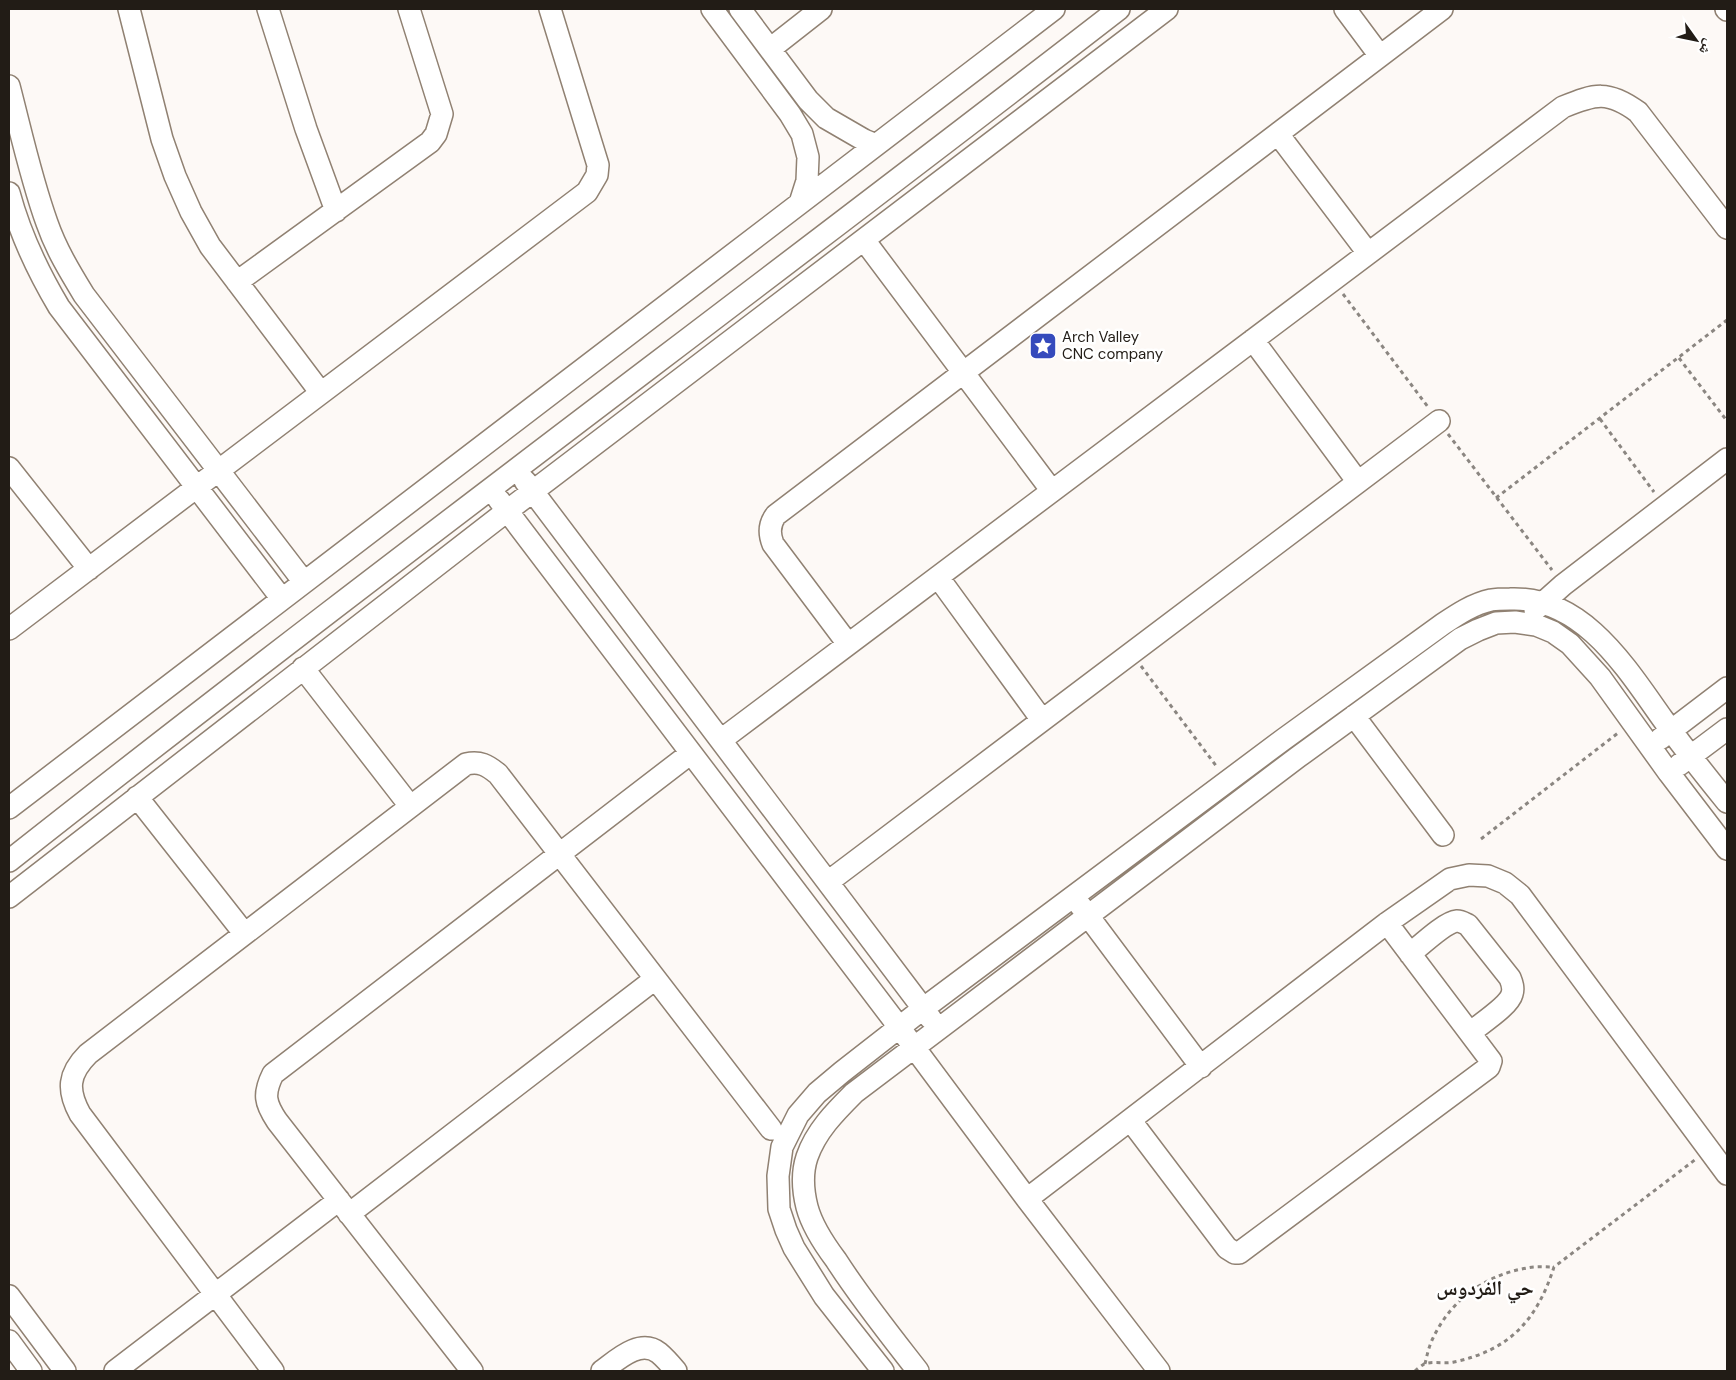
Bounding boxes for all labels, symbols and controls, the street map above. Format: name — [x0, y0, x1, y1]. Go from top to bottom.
north arrow — [1671, 15, 1721, 65]
text: ش — [1695, 36, 1718, 58]
place label: Arch Valley CNC company — [1062, 327, 1164, 364]
place icon: Arch Valley CNC company — [1028, 331, 1058, 361]
district label: حي الفردوس — [1436, 1275, 1534, 1304]

